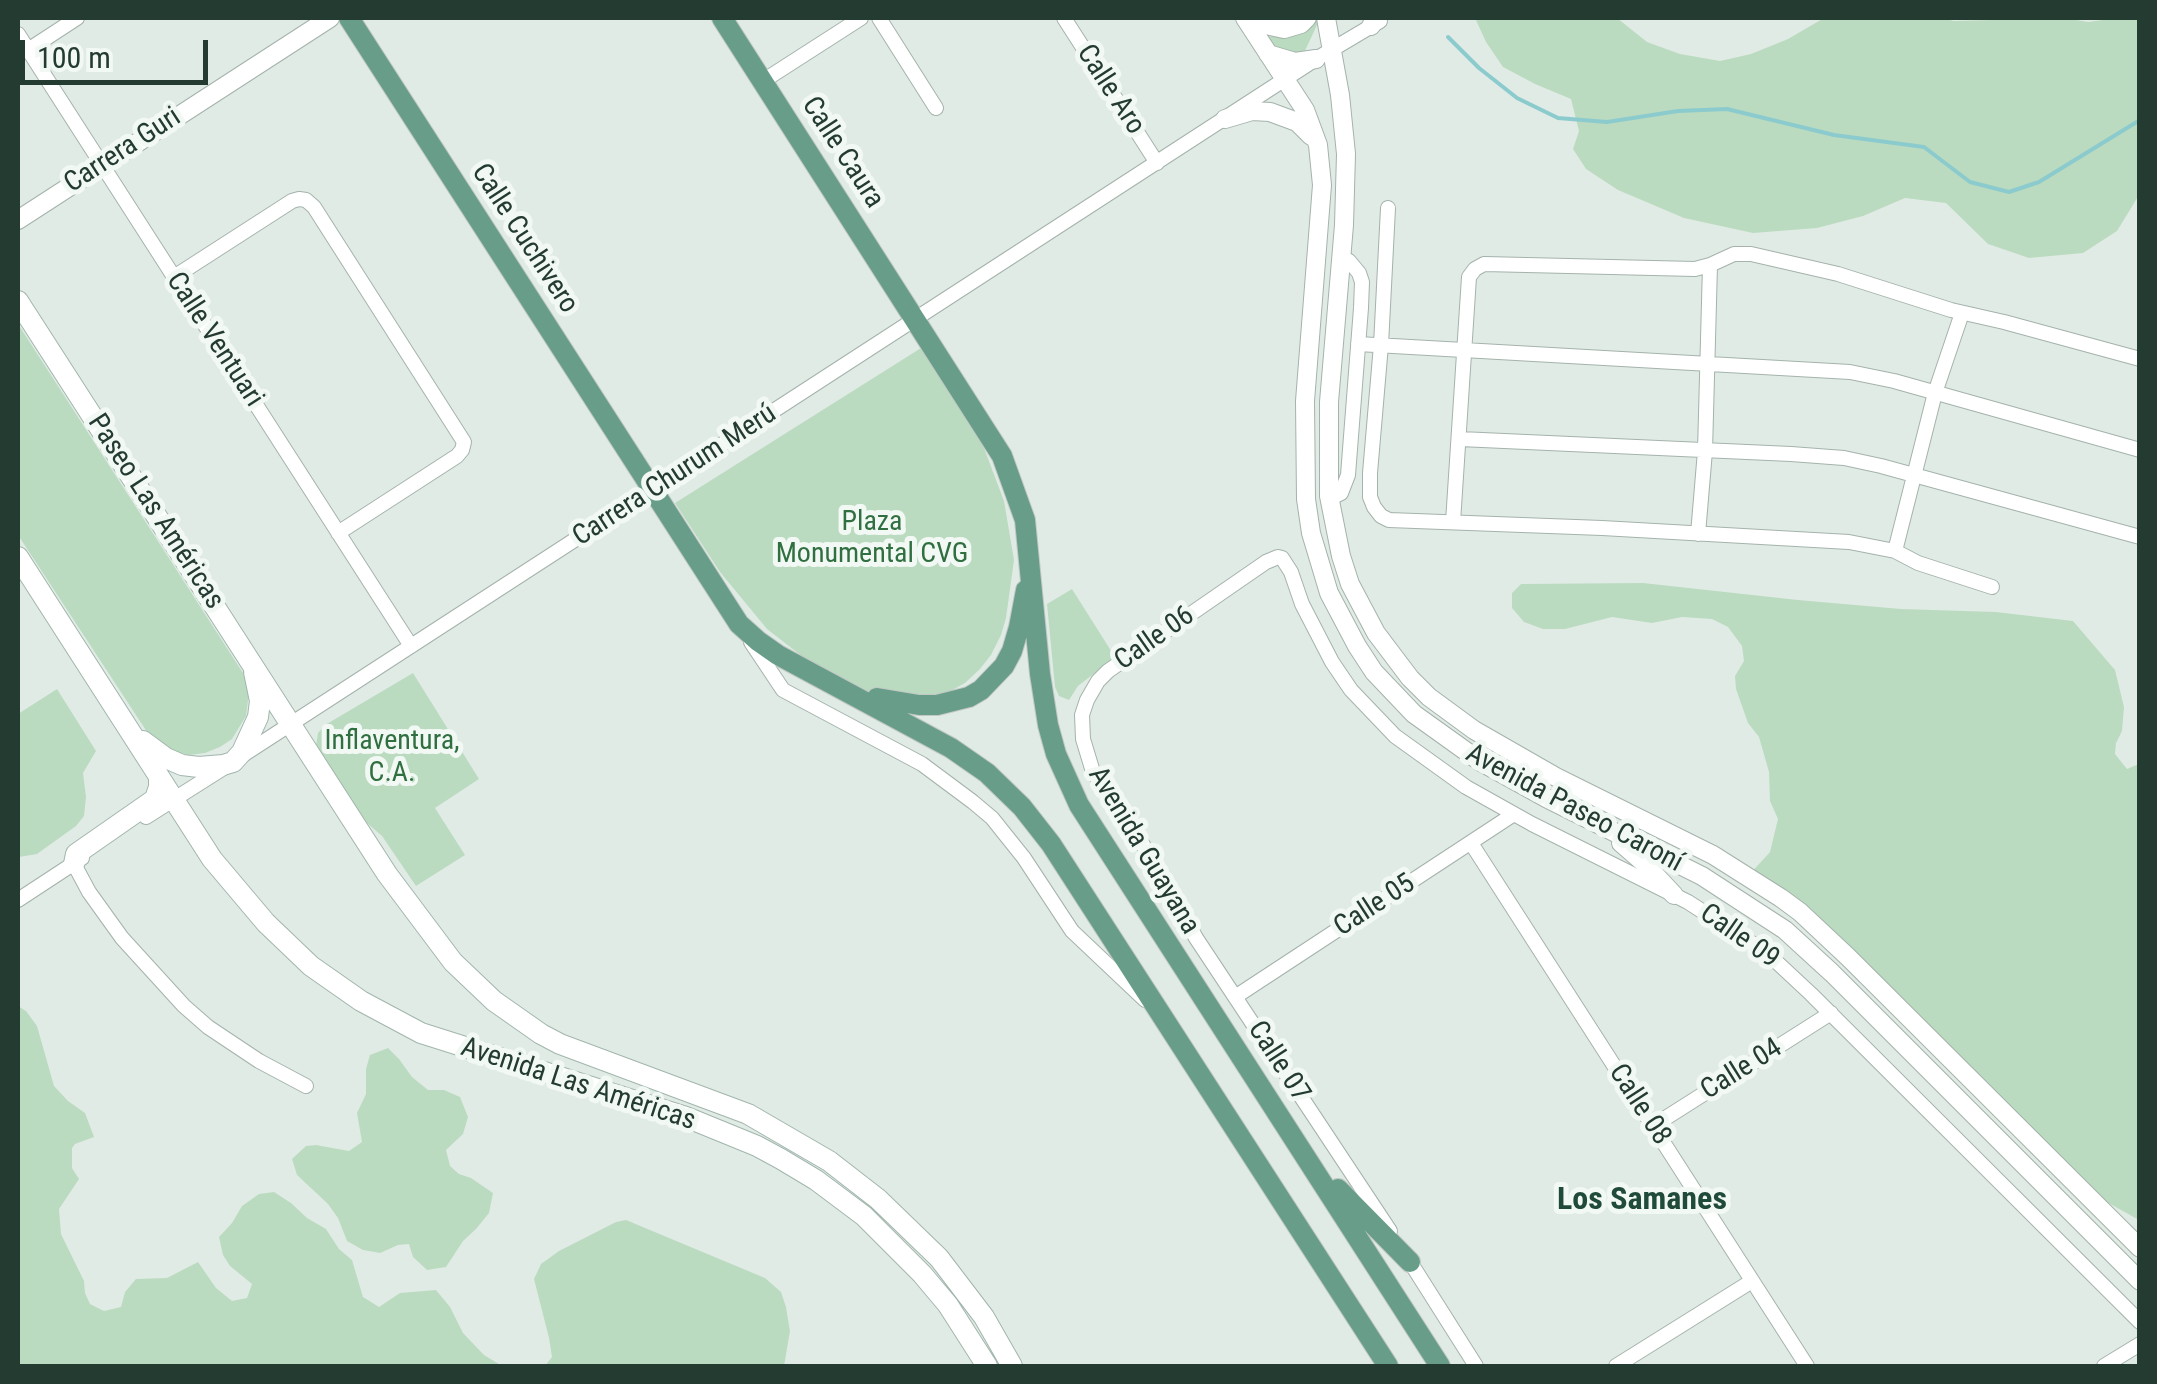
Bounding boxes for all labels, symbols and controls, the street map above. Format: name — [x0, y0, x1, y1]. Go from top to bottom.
scale bar — [25, 20, 212, 82]
street label: Calle Aro — [1069, 39, 1151, 141]
text: 100 m — [37, 40, 111, 75]
street label: Calle Caura — [794, 91, 890, 215]
street label: Carrera Guri — [58, 101, 188, 201]
street label: Calle Cuchivero — [463, 158, 585, 320]
street label: Calle Ventuari — [158, 266, 270, 414]
street label: Carrera Churum Merú — [567, 398, 783, 554]
street label: Paseo Las Américas — [80, 408, 230, 616]
park label: Plaza Monumental CVG — [776, 506, 968, 572]
street label: Calle 06 — [1109, 600, 1201, 678]
park label: Inflaventura, C.A. — [324, 725, 460, 791]
street label: Avenida Paseo Caroní — [1460, 738, 1688, 880]
street label: Avenida Guayana — [1080, 761, 1206, 941]
street label: Calle 05 — [1328, 868, 1422, 944]
street label: Calle 09 — [1693, 898, 1785, 976]
street label: Calle 07 — [1240, 1015, 1316, 1109]
street label: Avenida Las Américas — [457, 1031, 699, 1139]
street label: Calle 04 — [1695, 1032, 1789, 1108]
street label: Calle 08 — [1601, 1058, 1677, 1152]
district label: Los Samanes — [1557, 1182, 1727, 1220]

